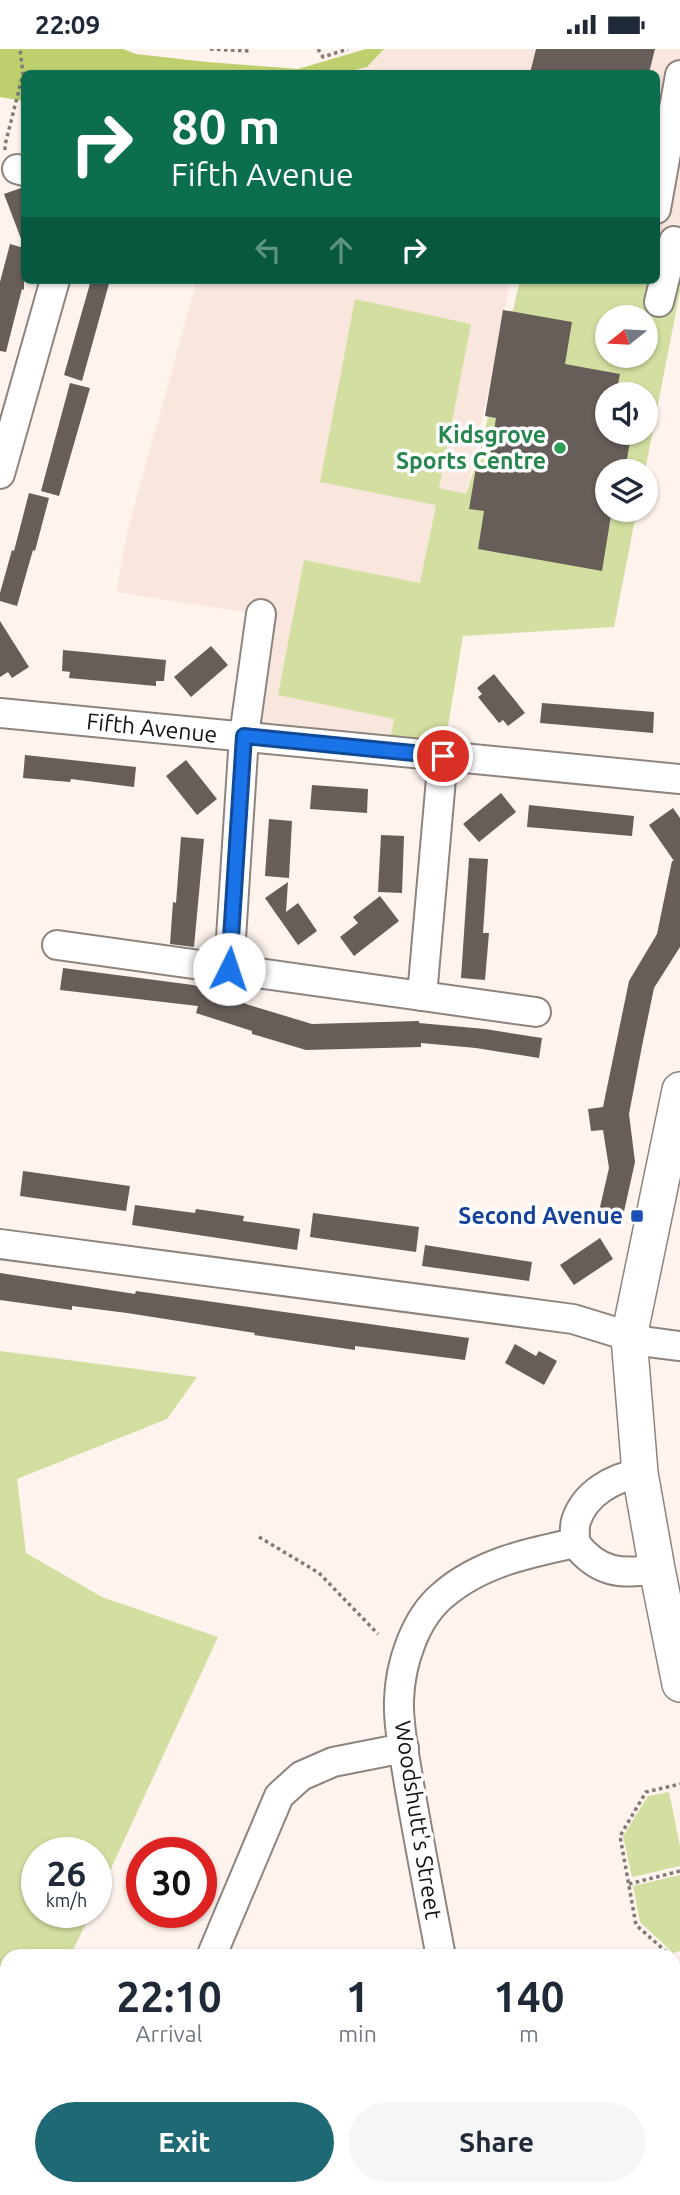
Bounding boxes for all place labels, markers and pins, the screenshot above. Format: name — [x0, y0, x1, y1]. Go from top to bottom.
place label: Kidsgrove Sports Centre — [396, 422, 546, 473]
marker: Kidsgrove Sports Centre — [552, 440, 568, 456]
pin — [413, 726, 473, 786]
place label: Second Avenue — [458, 1203, 623, 1228]
marker: Second Avenue — [629, 1208, 645, 1224]

